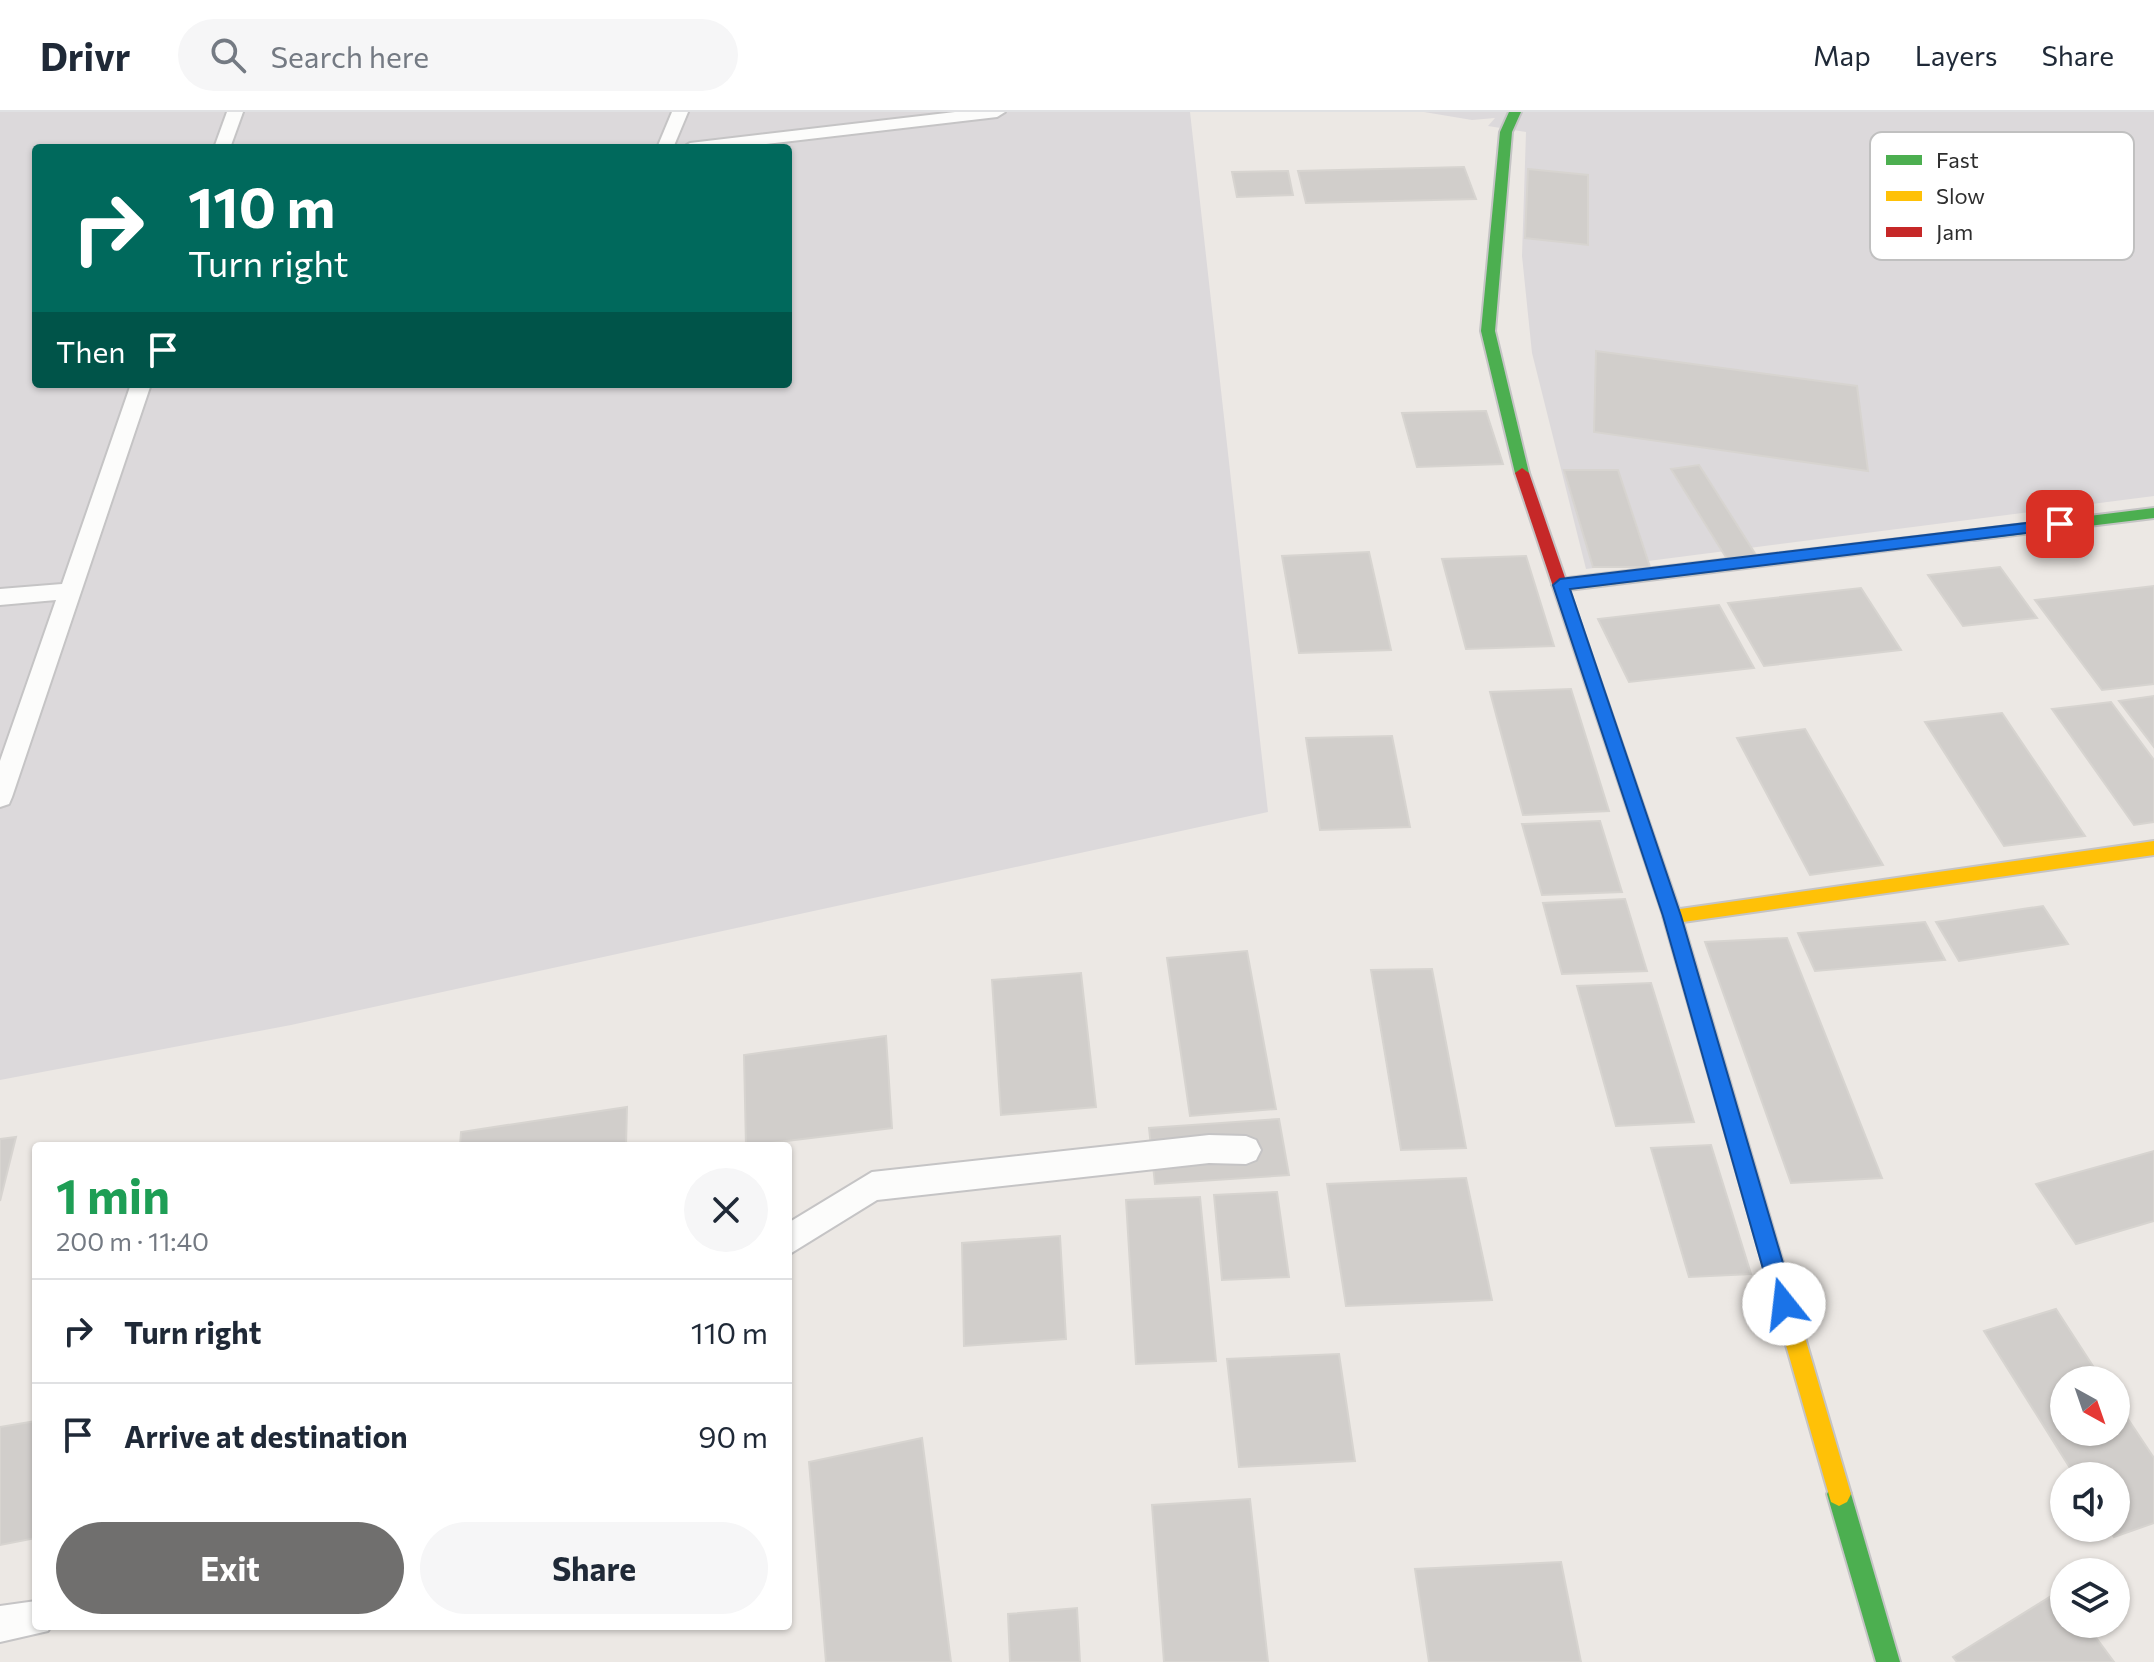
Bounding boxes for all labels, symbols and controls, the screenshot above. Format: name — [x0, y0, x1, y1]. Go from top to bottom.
search box — [178, 19, 738, 91]
text: Drivr — [40, 32, 130, 79]
icon: search — [206, 33, 250, 77]
text: Search here — [270, 37, 429, 74]
text: Map — [1813, 38, 1871, 72]
text: Layers — [1915, 38, 1997, 72]
text: Share — [2041, 38, 2114, 72]
legend — [1870, 132, 2134, 260]
text: Fast — [1936, 146, 1979, 173]
text: 110 m — [188, 171, 335, 240]
icon: right — [56, 176, 160, 280]
text: Slow — [1936, 182, 1985, 209]
text: Jam — [1936, 218, 1973, 245]
text: Turn right — [188, 240, 349, 284]
icon: arrive — [141, 328, 185, 372]
text: Then — [56, 332, 125, 369]
pin — [2026, 490, 2094, 558]
icon: arrive — [2038, 502, 2082, 546]
text: 1 min — [56, 1165, 170, 1224]
button: close — [684, 1168, 768, 1252]
text: 200 m · 11:40 — [56, 1225, 209, 1256]
position arrow — [1742, 1262, 1826, 1346]
icon: right — [56, 1309, 100, 1353]
text: Turn right — [124, 1313, 261, 1350]
text: 110 m — [691, 1313, 768, 1350]
north arrow — [2050, 1366, 2130, 1446]
map controls — [2050, 1366, 2130, 1638]
icon: arrive — [56, 1413, 100, 1457]
text: Arrive at destination — [124, 1417, 408, 1454]
text: 90 m — [698, 1417, 768, 1454]
button: sound — [2050, 1462, 2130, 1542]
button: Exit — [56, 1522, 404, 1614]
button: Share — [420, 1522, 768, 1614]
button: layers — [2050, 1558, 2130, 1638]

